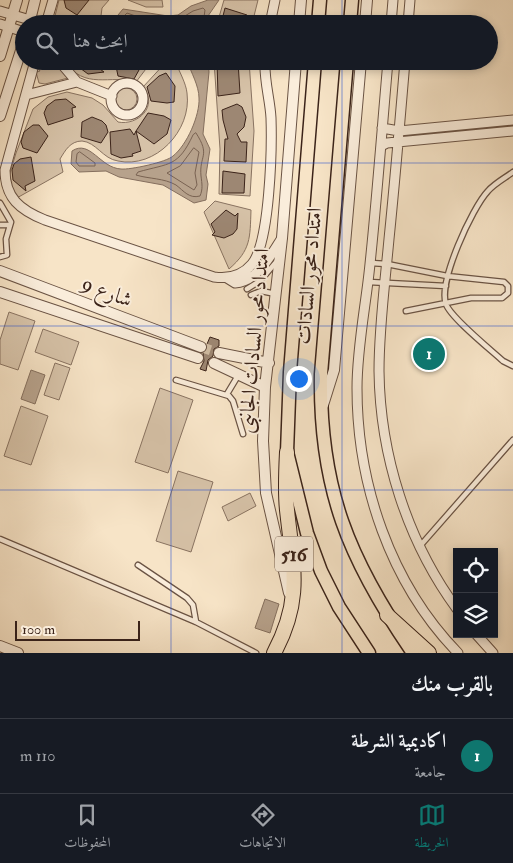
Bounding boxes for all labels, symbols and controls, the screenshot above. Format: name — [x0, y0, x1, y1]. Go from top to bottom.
search box — [15, 15, 498, 70]
icon: search — [33, 29, 61, 57]
text: ابحث هنا — [73, 29, 128, 53]
street label: امتداد محور السادات — [290, 206, 328, 346]
street label: امتداد محور السادات الجانبى — [232, 247, 277, 435]
street label: شارع 9 — [75, 269, 136, 318]
pin: 1 — [413, 335, 445, 373]
your location — [286, 366, 312, 392]
road number: 516 — [275, 536, 313, 572]
map controls — [453, 548, 498, 638]
button: locate — [453, 548, 498, 593]
button: layers — [453, 593, 498, 638]
scale bar — [15, 618, 140, 641]
text: 100 m — [22, 621, 55, 638]
text: بالقرب منك — [411, 671, 493, 698]
text: اكاديمية الشرطة — [351, 729, 446, 753]
text: 110 m — [20, 746, 55, 766]
text: 1 — [474, 746, 480, 766]
text: جامعة — [414, 762, 446, 782]
tab: المحفوظات — [64, 801, 111, 856]
tab: الاتجاهات — [239, 801, 286, 856]
tab: الخريطة — [415, 801, 449, 856]

